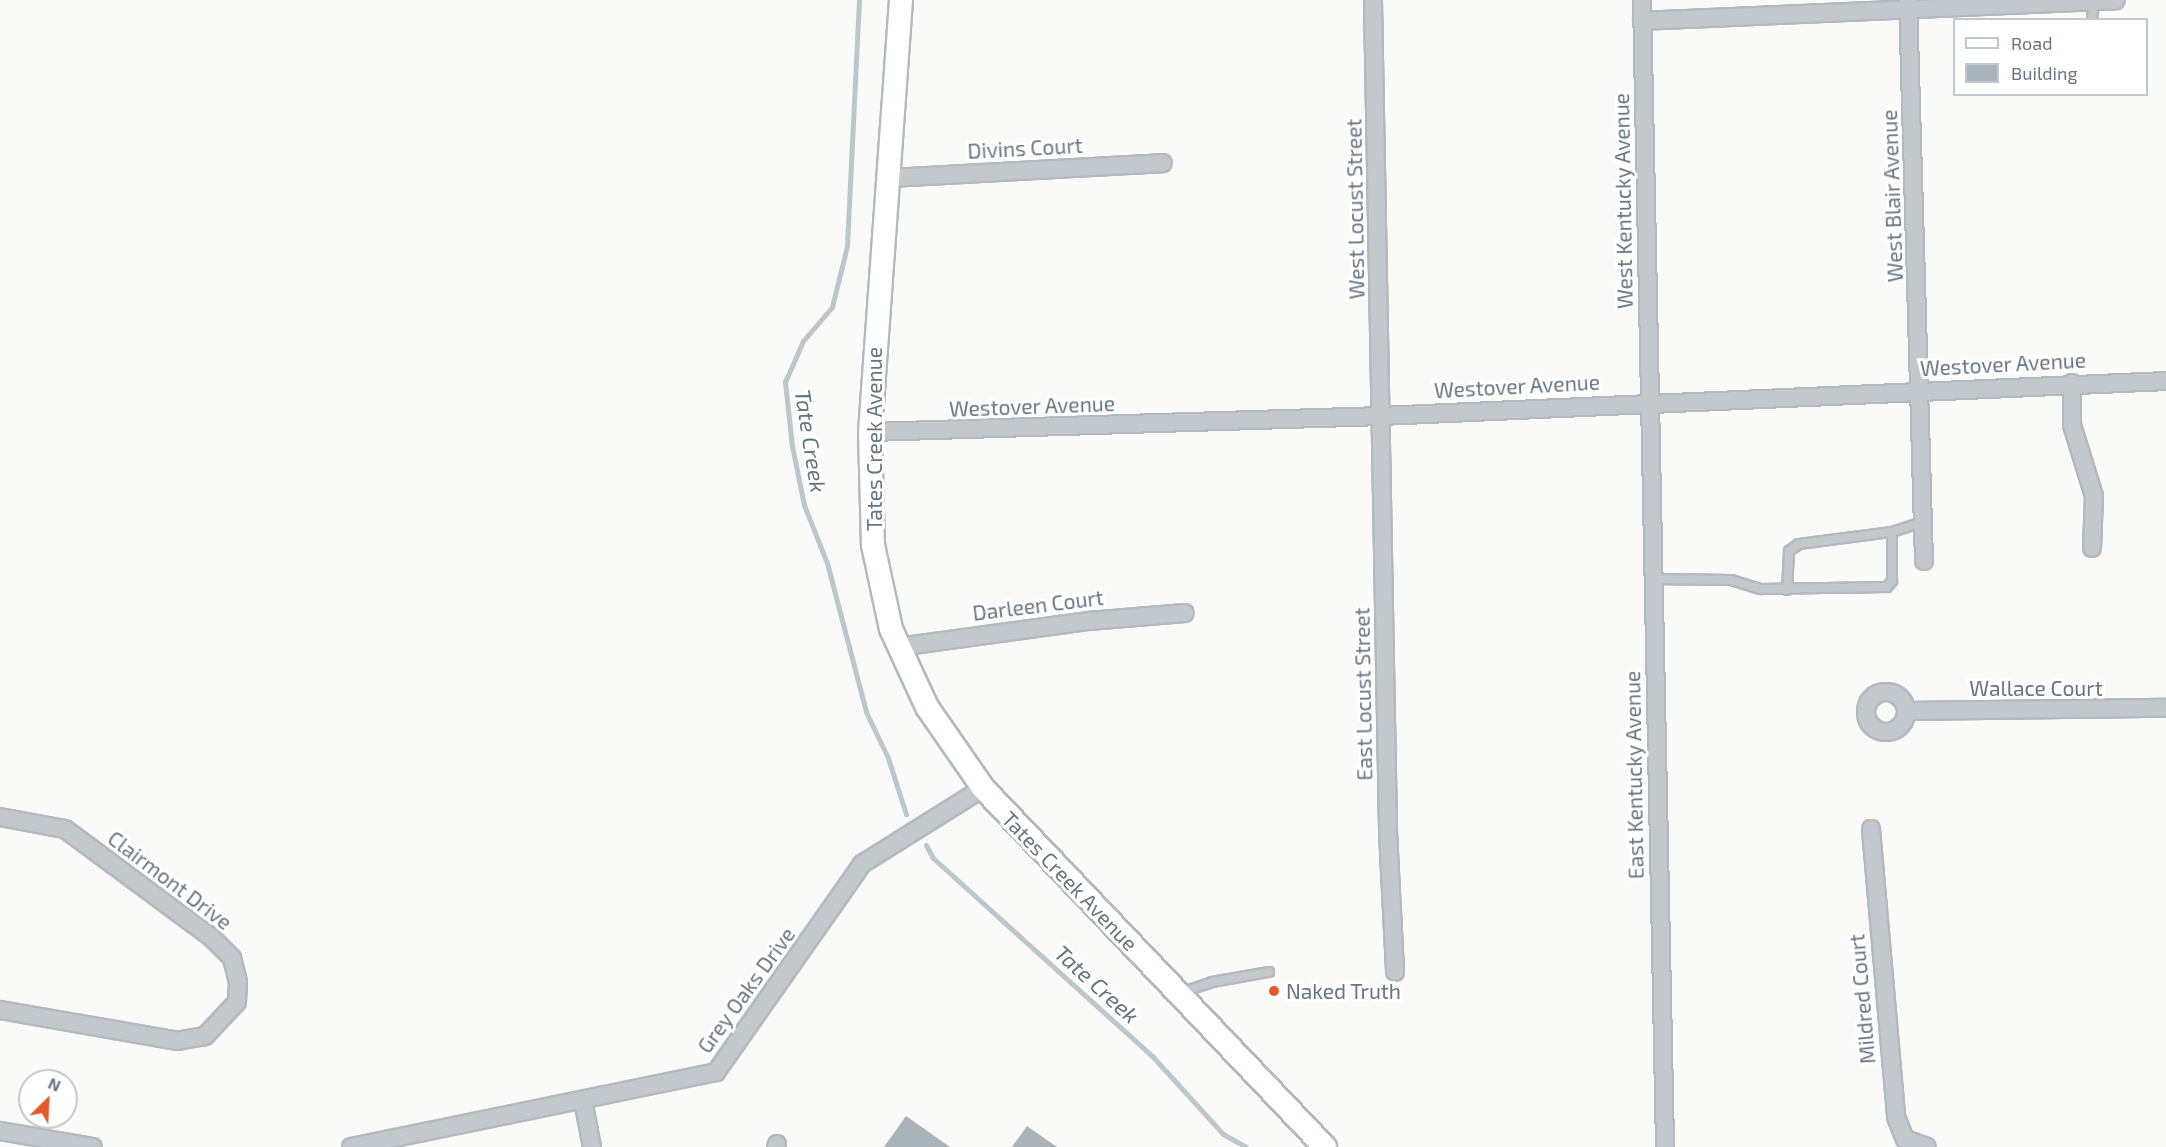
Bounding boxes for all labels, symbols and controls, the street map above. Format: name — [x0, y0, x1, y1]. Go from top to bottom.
legend — [1953, 18, 2148, 96]
text: Road — [2011, 32, 2052, 54]
text: Building — [2011, 62, 2078, 84]
street label: West Kentucky Avenue — [1609, 92, 1637, 310]
street label: West Blair Avenue — [1876, 109, 1908, 283]
street label: West Locust Street — [1341, 118, 1369, 300]
street label: Divins Court — [967, 132, 1083, 164]
street label: Tates Creek Avenue — [861, 347, 887, 531]
street label: Westover Avenue — [1919, 347, 2087, 381]
street label: Westover Avenue — [1433, 369, 1601, 403]
water label: Tate Creek — [790, 388, 832, 494]
street label: Westover Avenue — [948, 390, 1116, 422]
street label: Darleen Court — [971, 584, 1105, 626]
street label: East Locust Street — [1349, 607, 1377, 781]
street label: East Kentucky Avenue — [1620, 670, 1648, 880]
street label: Wallace Court — [1969, 675, 2103, 701]
street label: Tates Creek Avenue — [997, 806, 1143, 956]
street label: Clairmont Drive — [103, 825, 237, 935]
street label: Grey Oaks Drive — [692, 922, 800, 1058]
street label: Mildred Court — [1844, 933, 1880, 1065]
water label: Tate Creek — [1050, 939, 1144, 1029]
place label: Naked Truth — [1286, 978, 1402, 1004]
marker: Naked Truth — [1267, 984, 1281, 998]
north arrow — [18, 1069, 78, 1129]
text: N — [46, 1073, 64, 1095]

